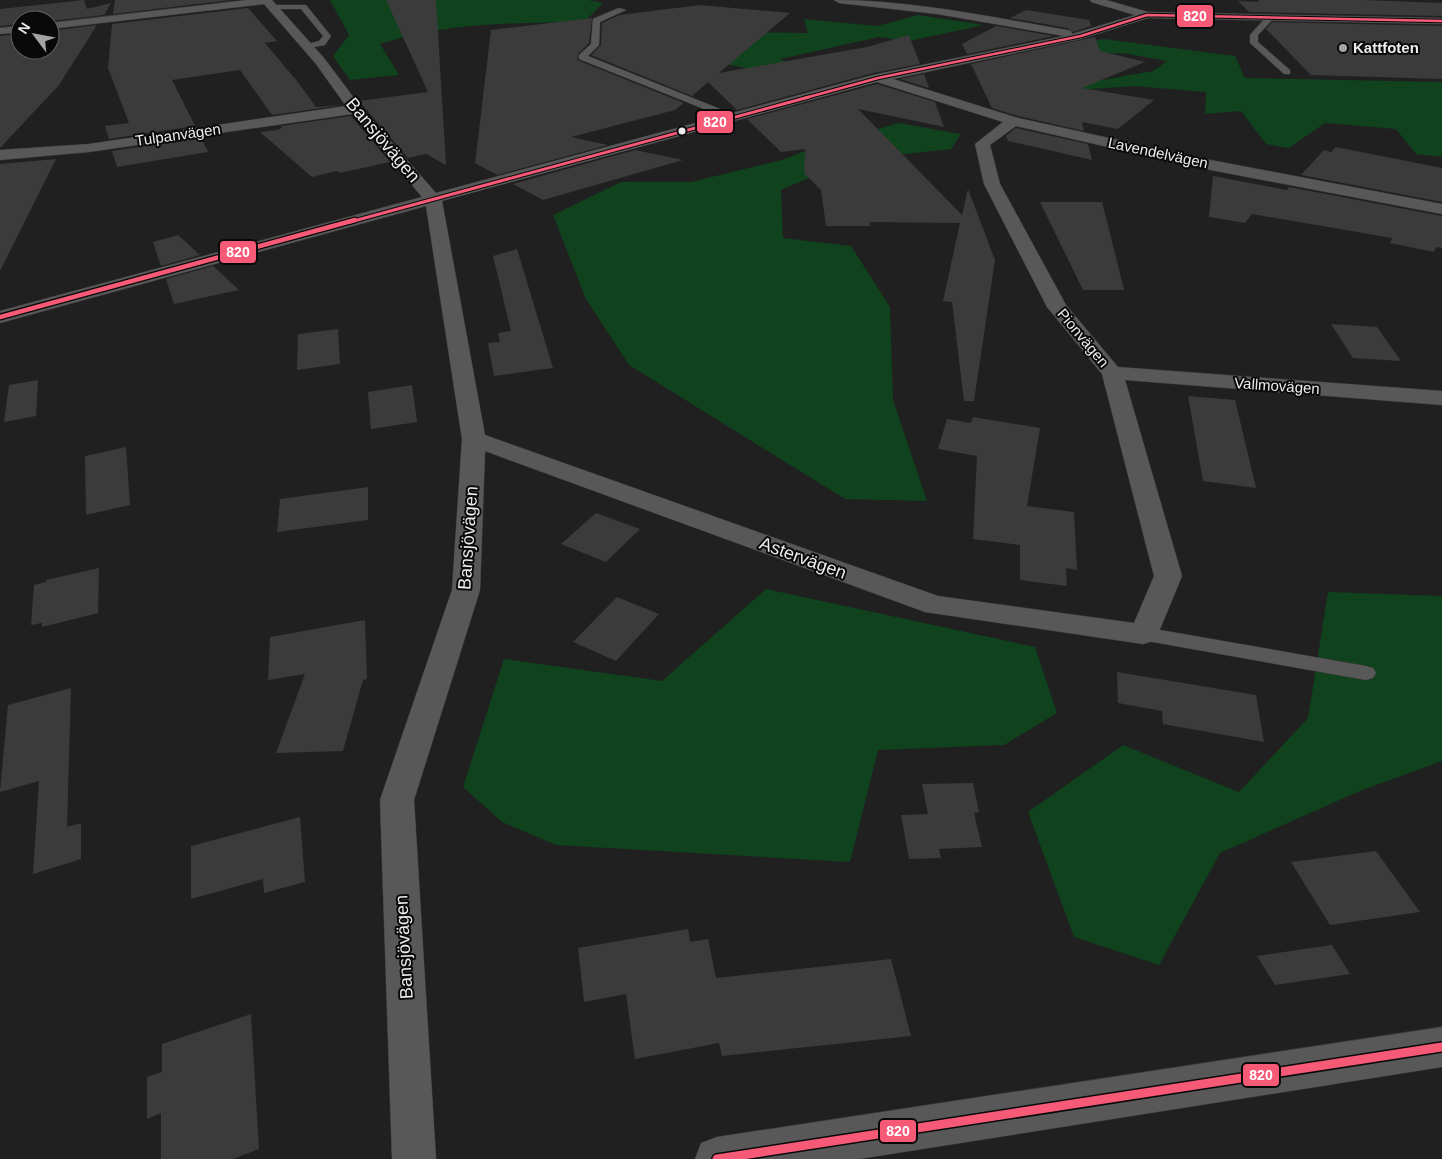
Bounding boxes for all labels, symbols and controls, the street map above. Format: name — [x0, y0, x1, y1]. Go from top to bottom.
line badge: 820 — [1176, 4, 1214, 28]
text: 820 — [1183, 8, 1207, 24]
north arrow — [10, 10, 60, 60]
text: N — [15, 20, 33, 37]
place label: Kattfoten — [1353, 39, 1419, 56]
marker: Kattfoten — [1337, 42, 1349, 54]
street label: Bansjövägen — [342, 94, 424, 186]
line badge: 820 — [696, 110, 734, 134]
text: 820 — [703, 114, 727, 130]
street label: Tulpanvägen — [134, 120, 222, 149]
unlabelled marker — [677, 126, 687, 136]
street label: Lavendelvägen — [1107, 134, 1210, 171]
line badge: 820 — [219, 240, 257, 264]
text: 820 — [226, 244, 250, 260]
street label: Pionvägen — [1054, 305, 1113, 370]
street label: Vallmovägen — [1234, 374, 1320, 397]
street label: Bansjövägen — [454, 485, 482, 591]
street label: Astervägen — [757, 533, 849, 583]
street label: Bansjövägen — [391, 895, 417, 999]
line badge: 820 — [1242, 1063, 1280, 1087]
text: 820 — [1249, 1067, 1273, 1083]
line badge: 820 — [879, 1119, 917, 1143]
text: 820 — [886, 1123, 910, 1139]

